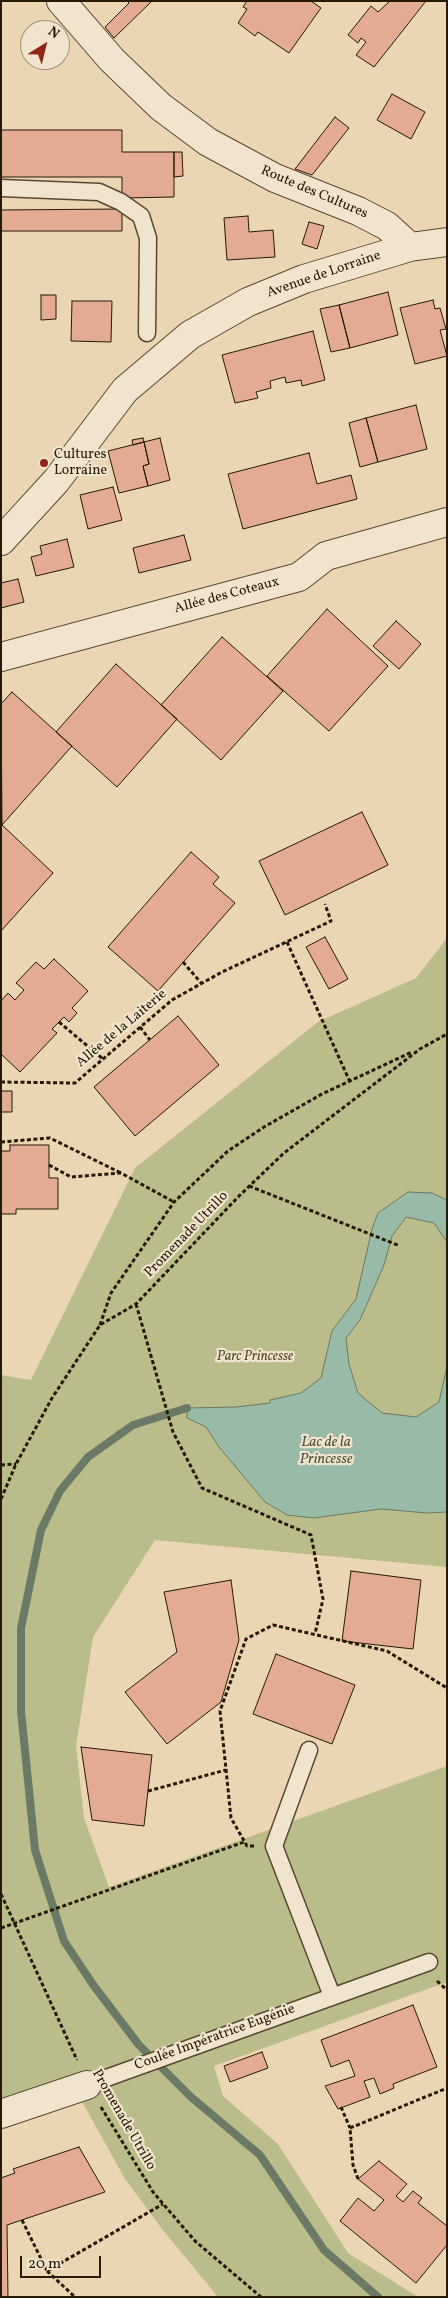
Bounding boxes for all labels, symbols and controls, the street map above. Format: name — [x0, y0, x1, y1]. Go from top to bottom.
north arrow — [20, 20, 70, 70]
text: N — [44, 23, 63, 44]
street label: Route des Cultures — [258, 163, 370, 223]
street label: Avenue de Lorraine — [265, 248, 383, 302]
place label: Cultures Lorraine — [54, 447, 107, 480]
marker: Cultures Lorraine — [38, 457, 50, 469]
street label: Allée des Coteaux — [173, 574, 281, 618]
street label: Allée de la Laiterie — [73, 986, 171, 1072]
street label: Promenade Utrillo — [142, 1188, 232, 1282]
park label: Parc Princesse — [217, 1349, 293, 1365]
water label: Lac de la Princesse — [300, 1434, 352, 1469]
street label: Coulée Impératrice Eugénie — [133, 2001, 297, 2075]
street label: Promenade Utrillo — [87, 2067, 159, 2173]
scale bar — [22, 2246, 104, 2278]
text: 20 m — [28, 2254, 61, 2275]

